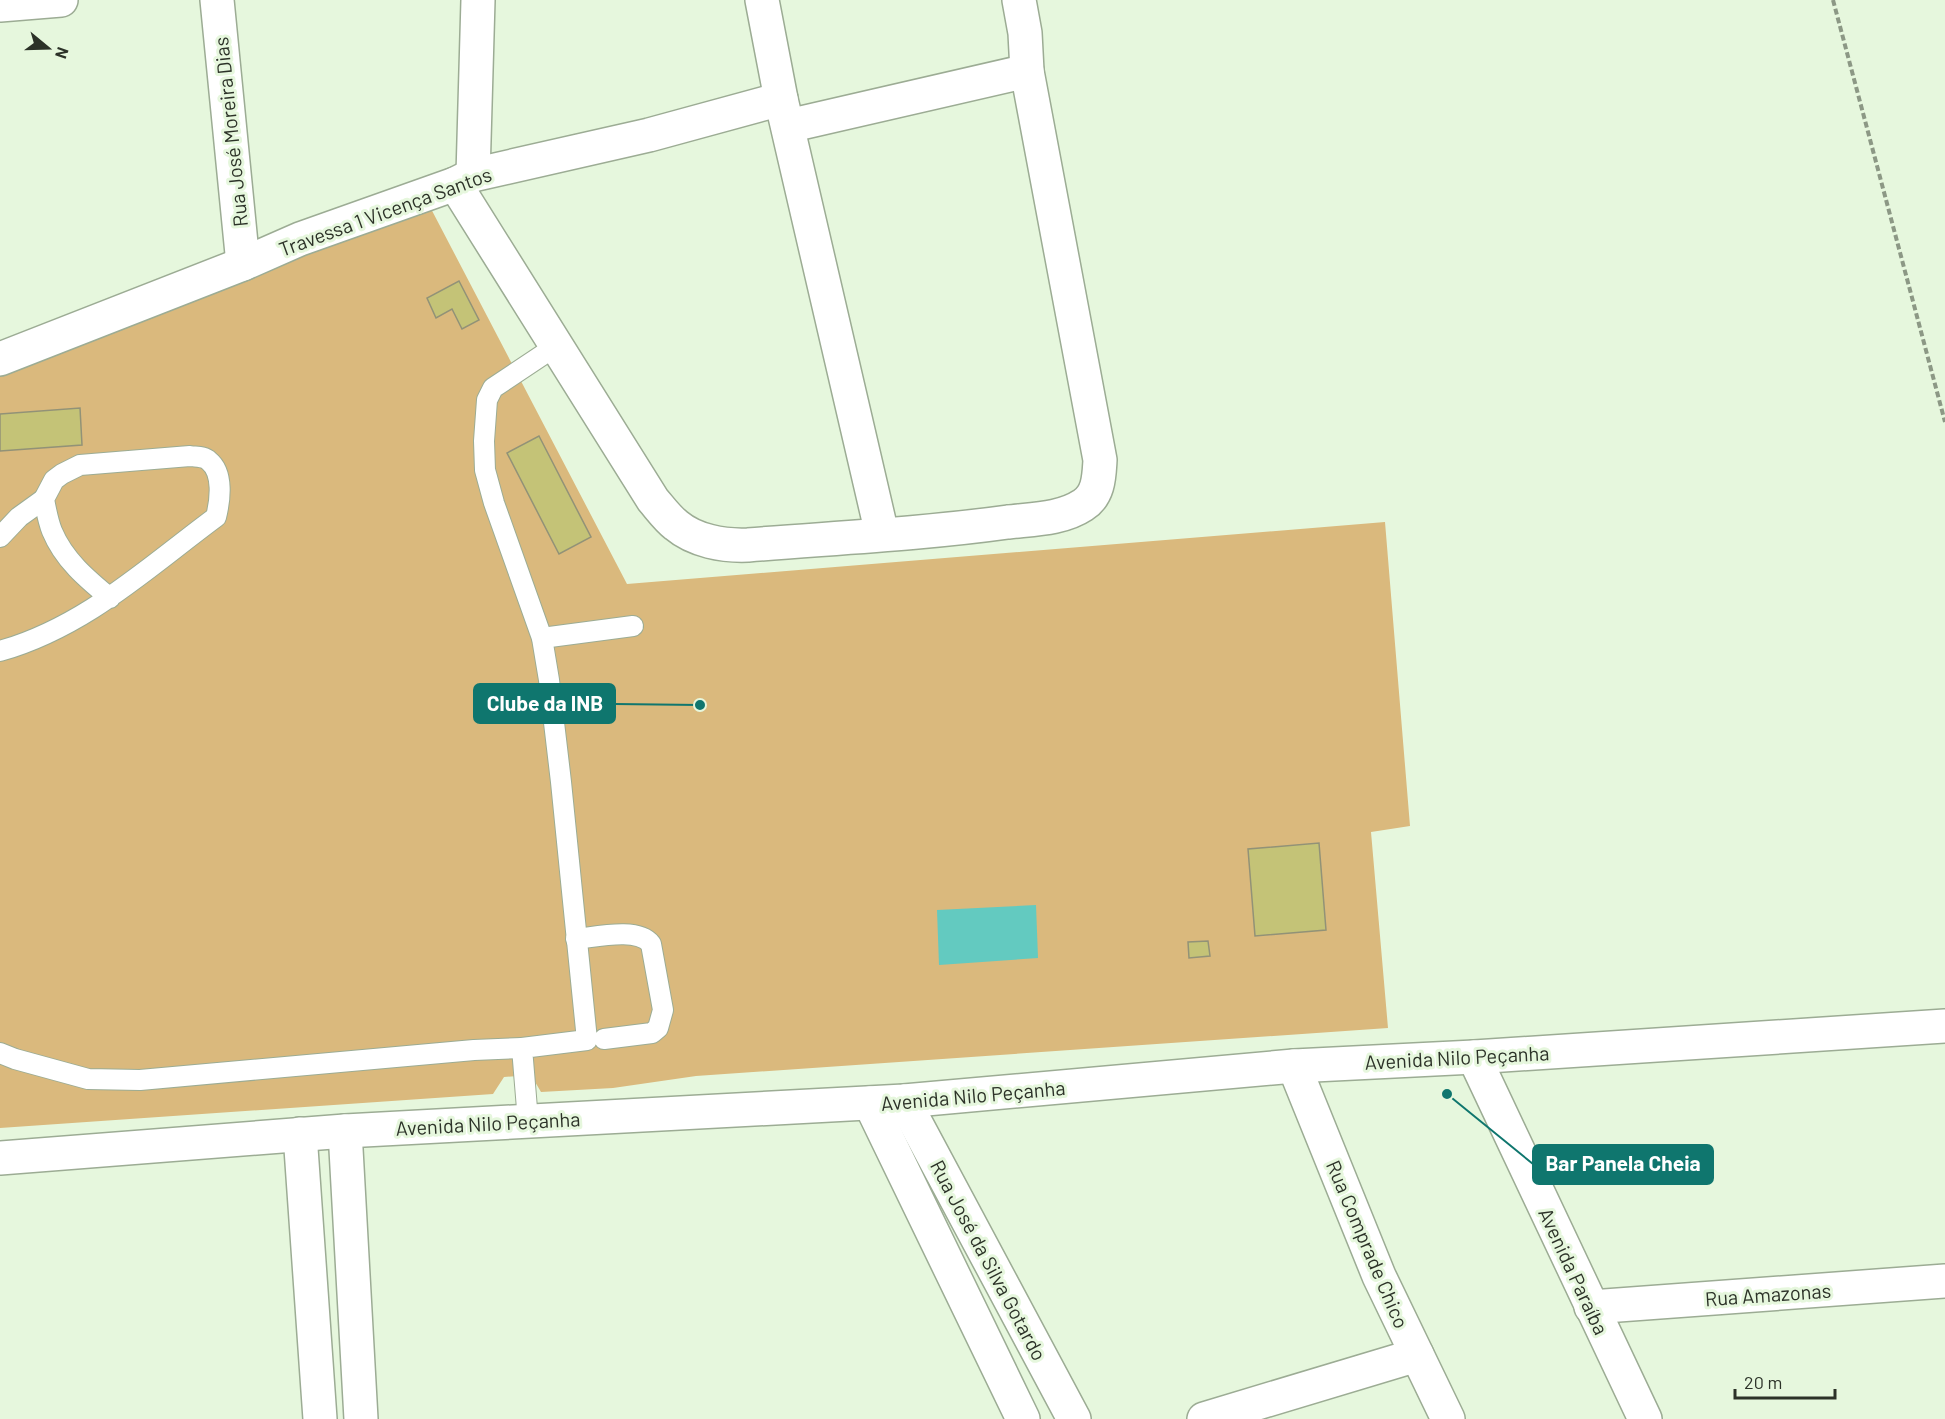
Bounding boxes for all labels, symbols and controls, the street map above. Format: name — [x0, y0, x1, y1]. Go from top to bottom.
north arrow — [18, 18, 78, 78]
street label: Rua José Moreira Dias — [208, 36, 252, 228]
text: N — [52, 45, 73, 61]
street label: Travessa 1 Vicença Santos — [275, 161, 495, 261]
callout: Clube da INB — [474, 684, 615, 723]
text: Clube da INB — [487, 690, 603, 715]
street label: Avenida Nilo Peçanha — [1364, 1040, 1550, 1074]
street label: Avenida Nilo Peçanha — [880, 1075, 1066, 1115]
street label: Avenida Nilo Peçanha — [395, 1106, 581, 1140]
callout: Bar Panela Cheia — [1533, 1145, 1713, 1184]
text: Bar Panela Cheia — [1545, 1150, 1701, 1175]
street label: Rua José da Silva Gotardo — [926, 1156, 1052, 1364]
street label: Rua Comprade Chico — [1322, 1156, 1414, 1332]
street label: Avenida Paraíba — [1534, 1204, 1614, 1338]
street label: Rua Amazonas — [1704, 1278, 1832, 1310]
scale bar — [1735, 1362, 1836, 1400]
text: 20 m — [1744, 1371, 1782, 1393]

